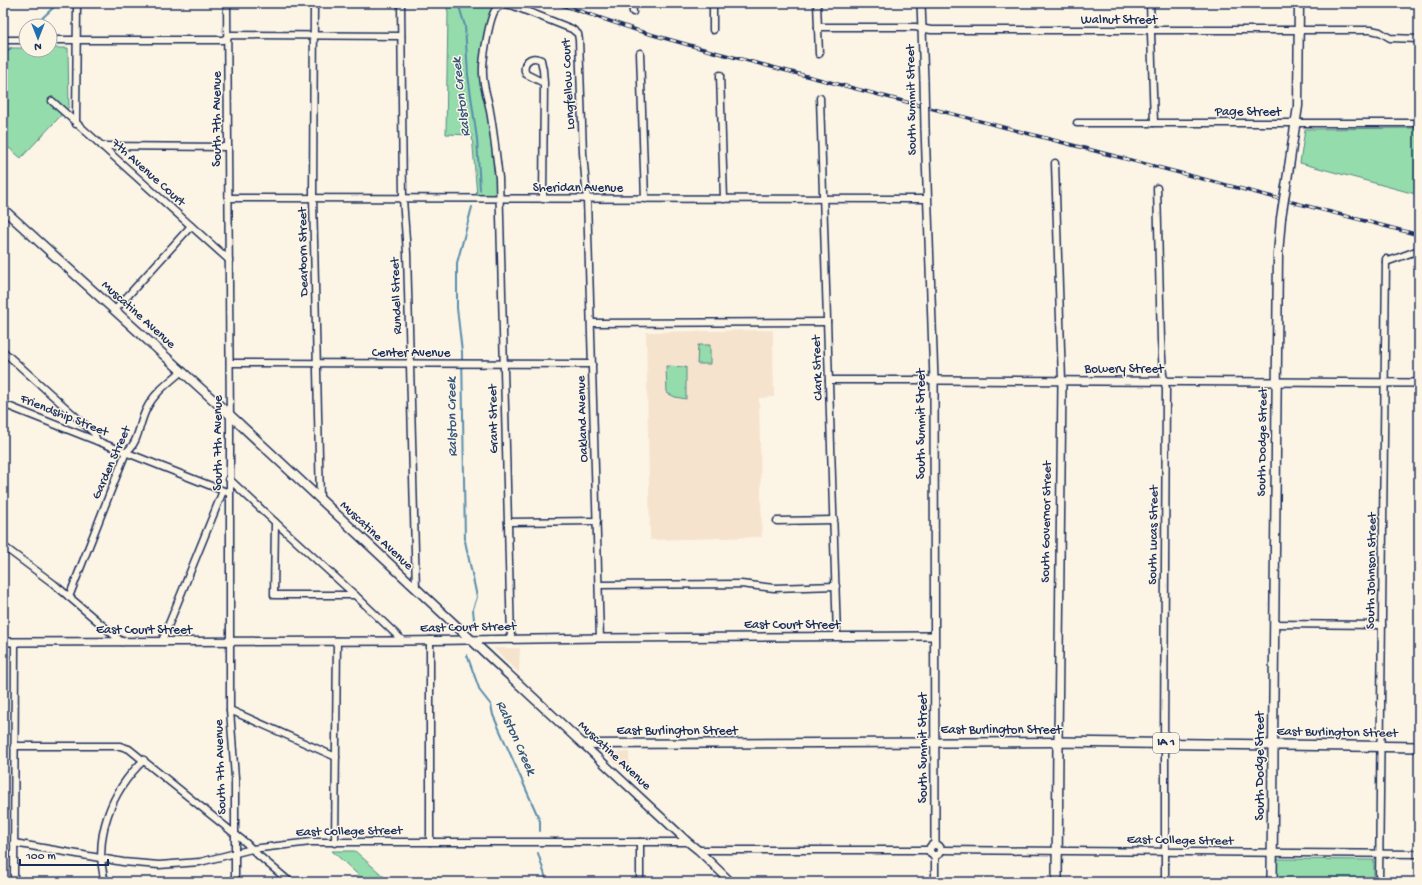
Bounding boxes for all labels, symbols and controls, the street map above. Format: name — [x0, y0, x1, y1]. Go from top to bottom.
street label: Walnut Street — [1081, 13, 1159, 28]
north arrow — [18, 18, 58, 58]
street label: Longfellow Court — [559, 36, 579, 130]
text: N — [34, 40, 42, 52]
street label: South Summit Street — [904, 43, 920, 155]
water label: Ralston Creek — [449, 55, 475, 138]
street label: South 7th Avenue — [210, 71, 225, 167]
street label: Page Street — [1214, 105, 1283, 120]
street label: 7th Avenue Court — [107, 135, 189, 211]
street label: Sheridan Avenue — [533, 181, 623, 196]
street label: Dearborn Street — [296, 206, 312, 298]
street label: Rundell Street — [388, 256, 406, 335]
street label: Muscatine Avenue — [98, 278, 178, 352]
street label: Clark Street — [809, 333, 827, 401]
street label: Center Avenue — [372, 346, 451, 361]
street label: Bowery Street — [1084, 362, 1165, 377]
street label: South Summit Street — [914, 367, 929, 479]
water label: Ralston Creek — [444, 375, 462, 457]
street label: Oakland Avenue — [574, 375, 592, 463]
street label: Grant Street — [486, 383, 502, 454]
street label: South Dodge Street — [1255, 386, 1271, 497]
street label: Friendship Street — [17, 391, 112, 441]
street label: South 7th Avenue — [211, 395, 226, 491]
street label: Garden Street — [89, 423, 135, 502]
street label: South Governor Street — [1038, 459, 1056, 583]
street label: South Lucas Street — [1146, 484, 1162, 585]
street label: Muscatine Avenue — [336, 498, 416, 574]
street label: South Johnson Street — [1363, 511, 1381, 629]
street label: East Court Street — [744, 618, 842, 633]
street label: East Court Street — [420, 620, 518, 636]
street label: East Court Street — [96, 623, 194, 638]
street label: South Summit Street — [916, 691, 931, 803]
water label: Ralston Creek — [491, 698, 540, 779]
street label: South Dodge Street — [1253, 710, 1268, 820]
street label: Muscatine Avenue — [574, 718, 654, 794]
street label: South 7th Avenue — [212, 719, 230, 815]
street label: East Burlington Street — [940, 723, 1063, 738]
street label: East Burlington Street — [616, 724, 739, 739]
street label: East Burlington Street — [1276, 724, 1399, 742]
road number: IA 1 — [1153, 733, 1179, 753]
street label: East College Street — [296, 824, 404, 840]
street label: East College Street — [1127, 833, 1235, 849]
scale bar — [20, 841, 108, 867]
text: 100 m — [25, 850, 56, 864]

